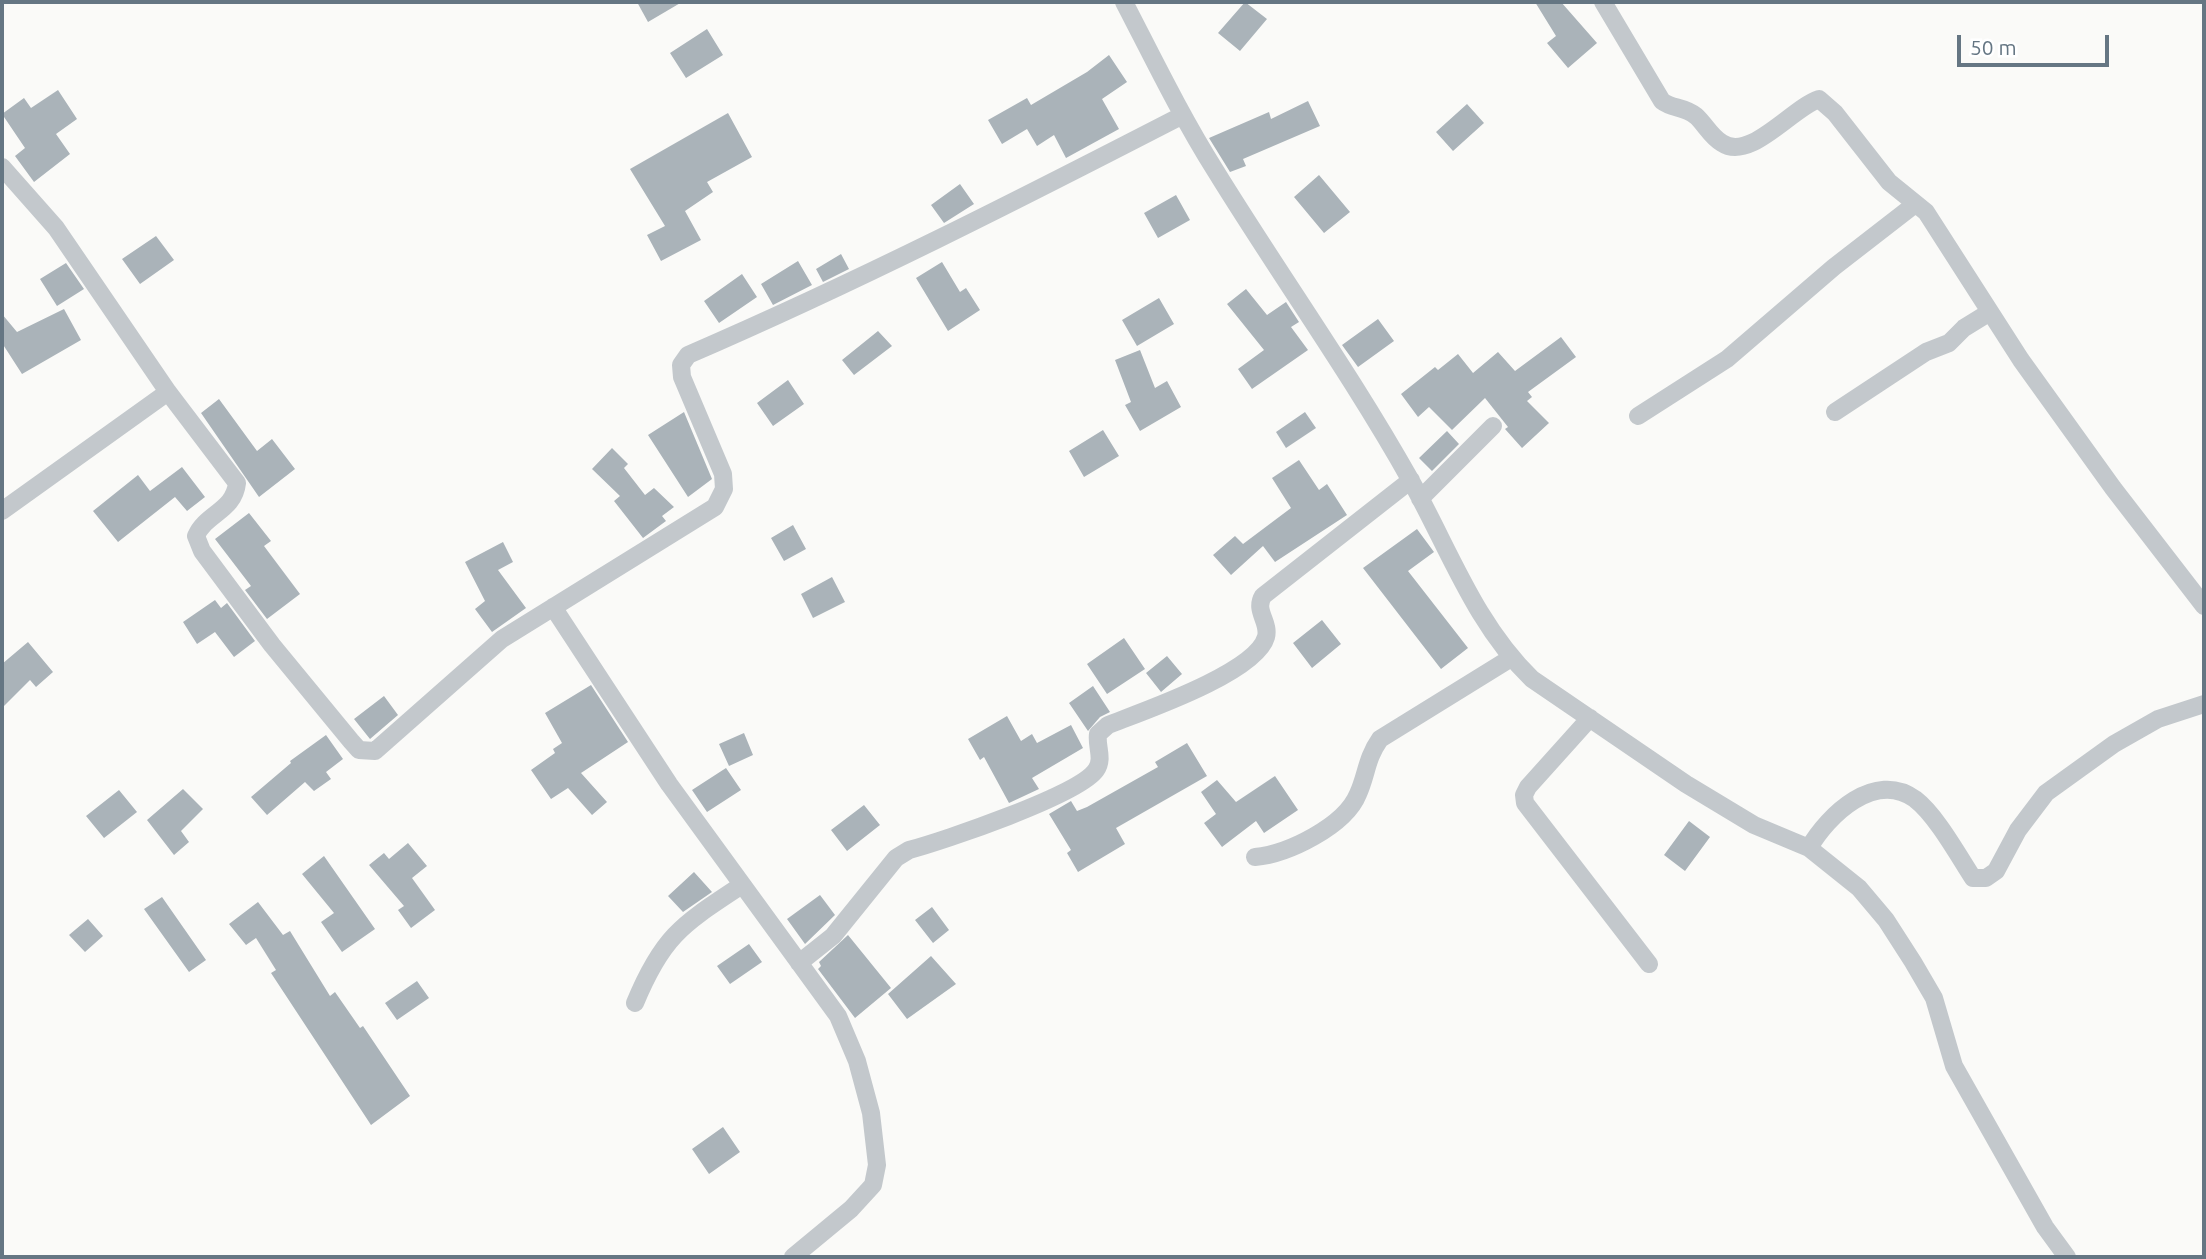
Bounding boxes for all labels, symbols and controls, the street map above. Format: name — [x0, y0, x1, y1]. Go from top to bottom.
scale bar — [1961, 21, 2113, 65]
text: 50 m — [1970, 35, 2017, 59]

